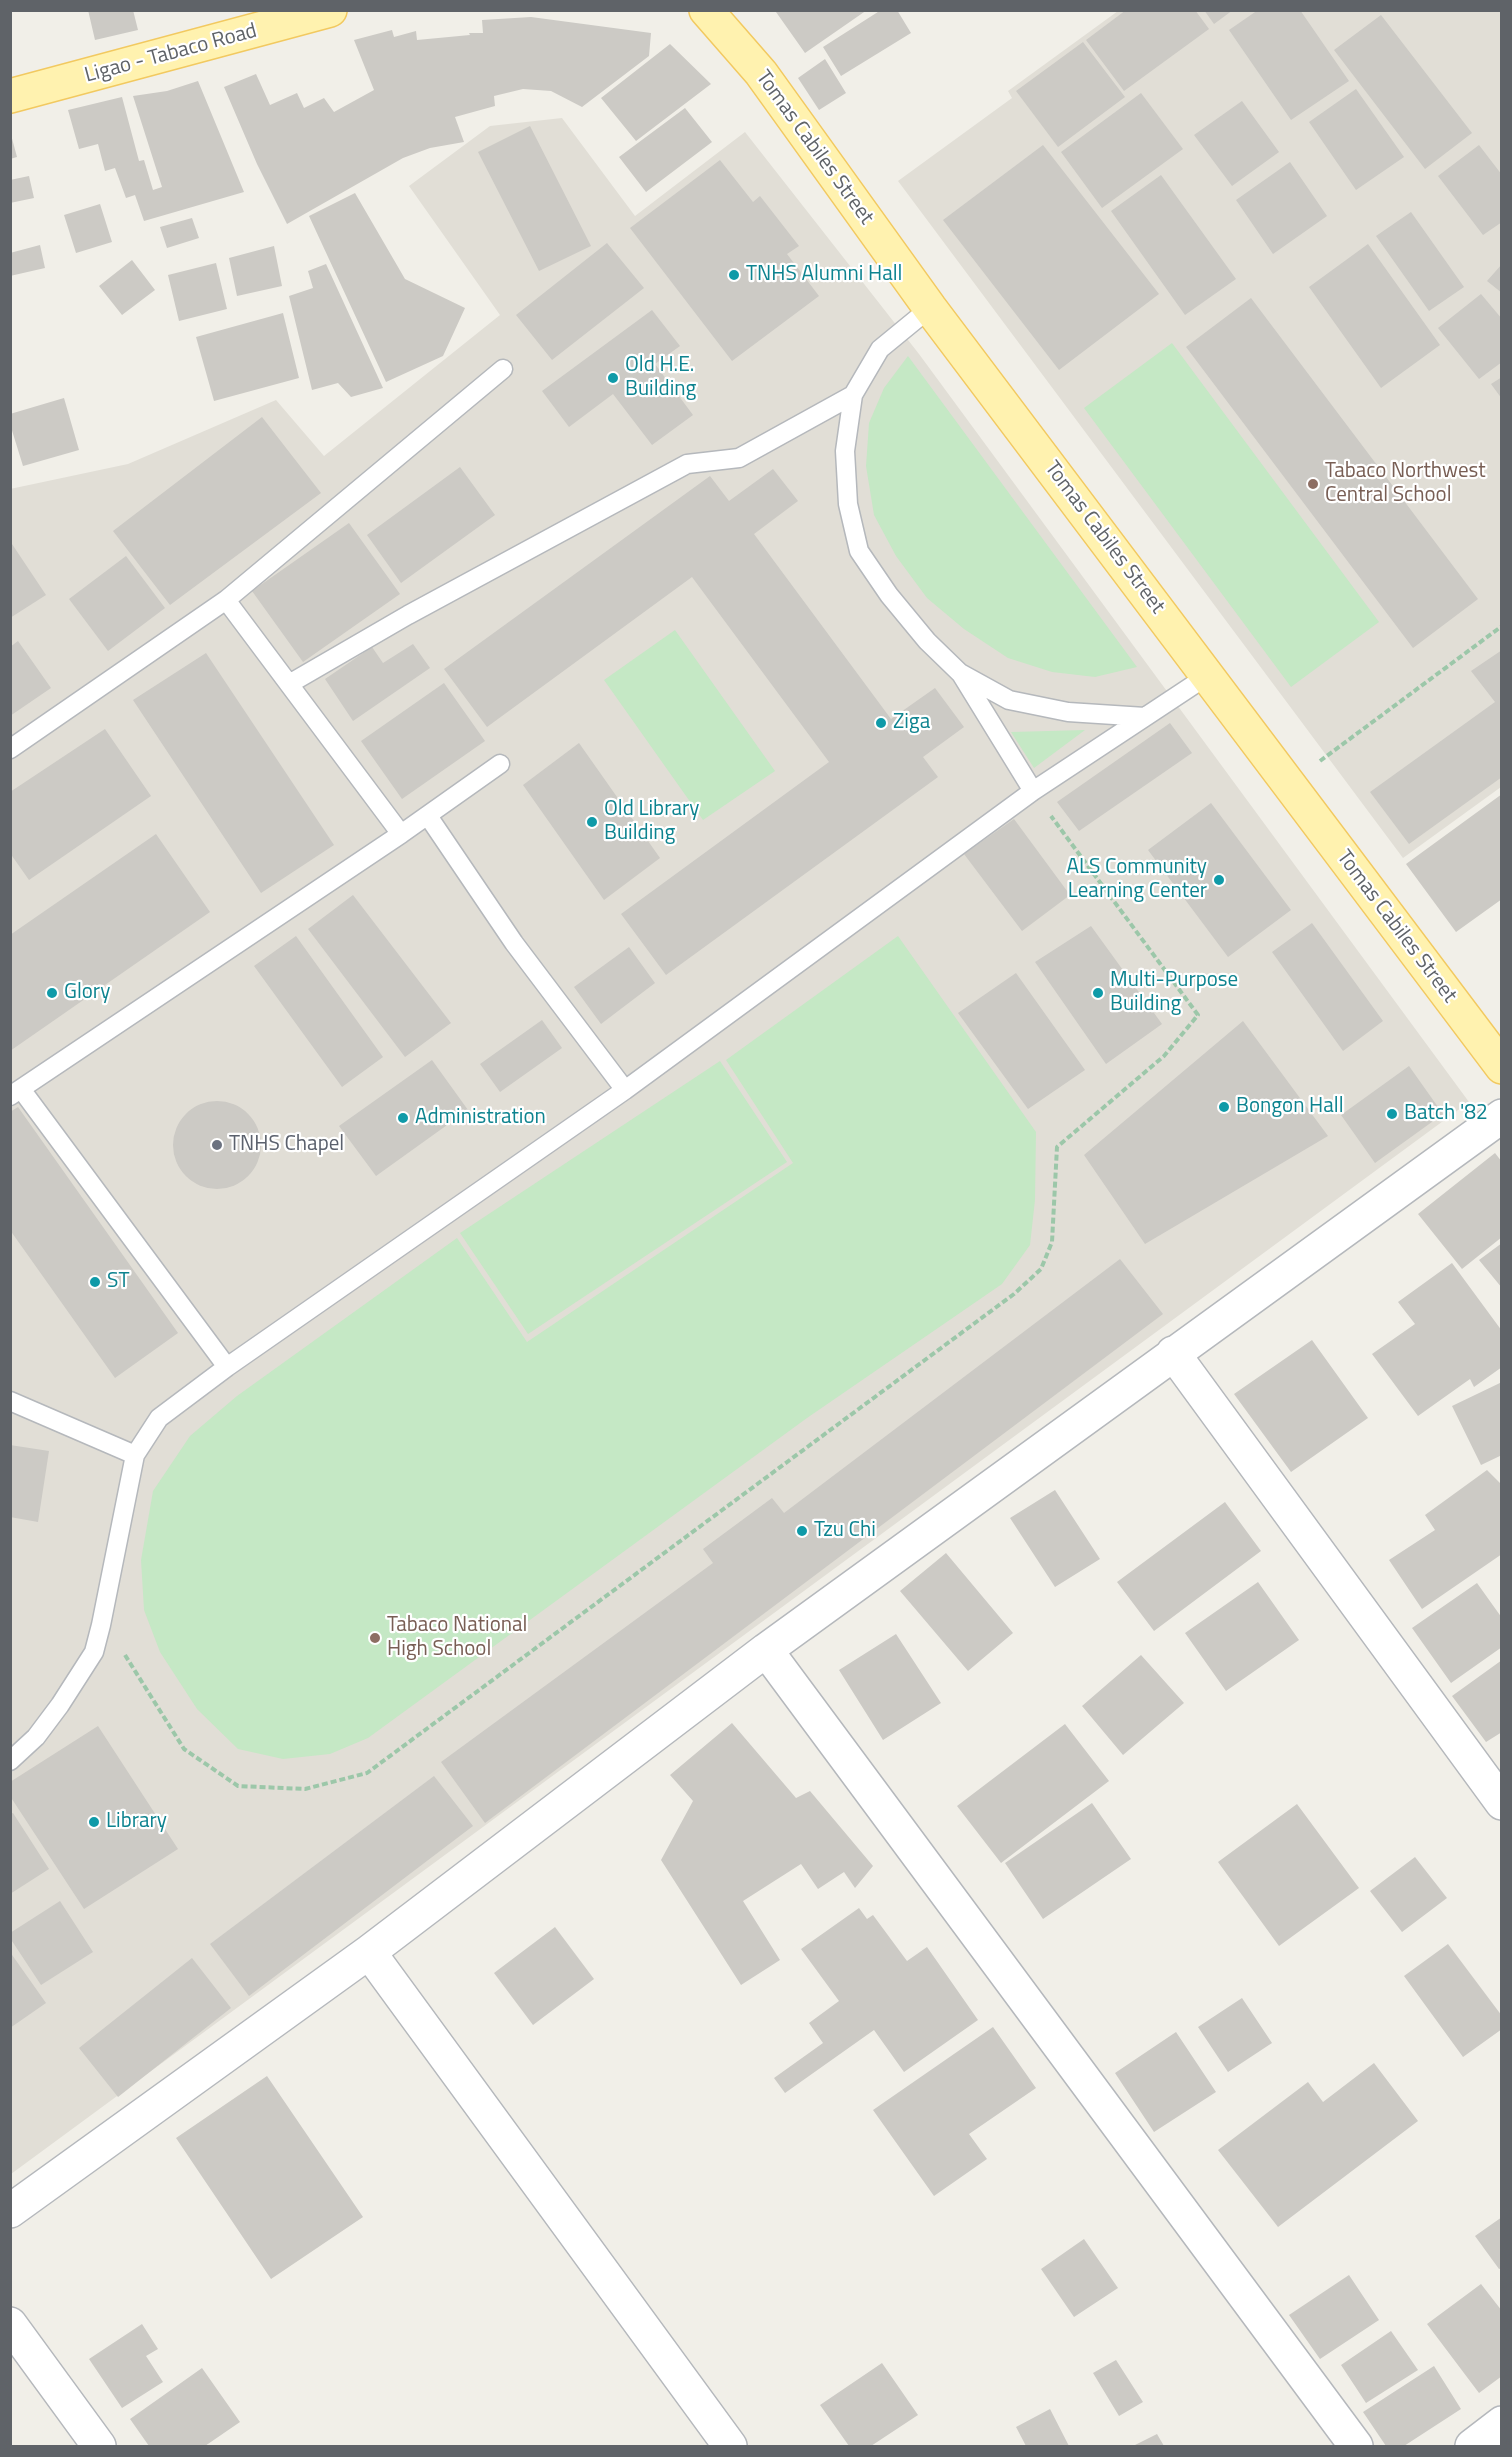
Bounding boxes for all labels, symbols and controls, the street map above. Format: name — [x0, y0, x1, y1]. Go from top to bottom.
street label: Ligao - Tabaco Road — [82, 19, 260, 89]
street label: Tomas Cabiles Street — [750, 66, 878, 230]
place label: TNHS Alumni Hall — [746, 262, 902, 288]
marker: TNHS Alumni Hall — [727, 268, 741, 282]
place label: Old H.E. Building — [625, 353, 696, 403]
marker: Old H.E. Building — [606, 371, 620, 385]
street label: Tomas Cabiles Street — [1038, 457, 1170, 619]
place label: Tabaco Northwest Central School — [1325, 459, 1486, 509]
marker: Tabaco Northwest Central School — [1306, 477, 1320, 491]
place label: Ziga — [893, 710, 930, 736]
marker: Ziga — [874, 716, 888, 730]
place label: Old Library Building — [604, 797, 699, 847]
marker: Old Library Building — [585, 815, 599, 829]
street label: Tomas Cabiles Street — [1330, 846, 1462, 1008]
place label: ALS Community Learning Center — [1066, 855, 1207, 905]
marker: ALS Community Learning Center — [1212, 873, 1226, 887]
place label: Multi-Purpose Building — [1110, 968, 1238, 1018]
place label: Glory — [64, 980, 110, 1006]
marker: Glory — [45, 986, 59, 1000]
marker: Multi-Purpose Building — [1091, 986, 1105, 1000]
place label: Bongon Hall — [1236, 1094, 1343, 1120]
marker: Bongon Hall — [1217, 1100, 1231, 1114]
place label: Batch '82 — [1404, 1101, 1488, 1127]
place label: Administration — [415, 1105, 546, 1131]
marker: Batch '82 — [1385, 1107, 1399, 1121]
marker: Administration — [396, 1111, 410, 1125]
place label: TNHS Chapel — [229, 1132, 344, 1158]
marker: TNHS Chapel — [210, 1138, 224, 1152]
place label: ST — [107, 1269, 129, 1295]
marker: ST — [88, 1275, 102, 1289]
place label: Tzu Chi — [814, 1518, 876, 1544]
marker: Tzu Chi — [795, 1524, 809, 1538]
place label: Tabaco National High School — [387, 1613, 527, 1663]
marker: Tabaco National High School — [368, 1631, 382, 1645]
place label: Library — [106, 1809, 167, 1835]
marker: Library — [87, 1815, 101, 1829]

